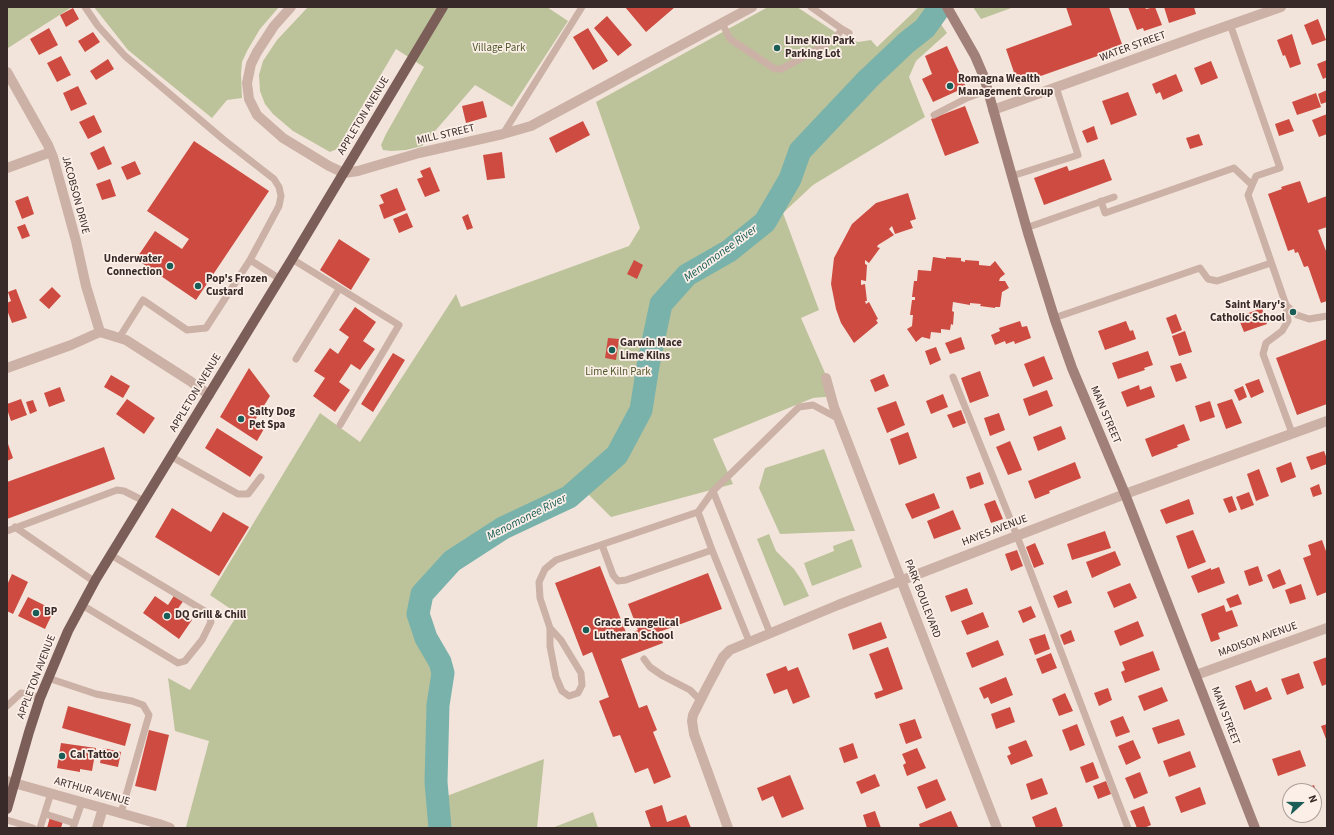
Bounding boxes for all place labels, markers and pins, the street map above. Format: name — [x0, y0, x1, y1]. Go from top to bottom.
place label: Lime Kiln Park Parking Lot — [785, 35, 855, 61]
marker: Lime Kiln Park Parking Lot — [772, 43, 782, 53]
place label: Romagna Wealth Management Group — [958, 73, 1053, 99]
marker: Romagna Wealth Management Group — [945, 81, 955, 91]
place label: Underwater Connection — [104, 253, 162, 279]
marker: Underwater Connection — [165, 261, 175, 271]
place label: Pop's Frozen Custard — [206, 273, 267, 299]
marker: Pop's Frozen Custard — [193, 281, 203, 291]
place label: Saint Mary's Catholic School — [1210, 299, 1285, 325]
marker: Saint Mary's Catholic School — [1288, 307, 1298, 317]
place label: Garwin Mace Lime Kilns — [620, 337, 682, 363]
marker: Garwin Mace Lime Kilns — [607, 345, 617, 355]
place label: Salty Dog Pet Spa — [249, 406, 295, 432]
marker: Salty Dog Pet Spa — [236, 414, 246, 424]
place label: BP — [44, 606, 57, 620]
marker: BP — [31, 608, 41, 618]
place label: DQ Grill & Chill — [175, 609, 246, 623]
marker: DQ Grill & Chill — [162, 611, 172, 621]
place label: Grace Evangelical Lutheran School — [594, 617, 679, 643]
marker: Grace Evangelical Lutheran School — [581, 625, 591, 635]
place label: Cal Tattoo — [70, 749, 119, 763]
marker: Cal Tattoo — [57, 751, 67, 761]

